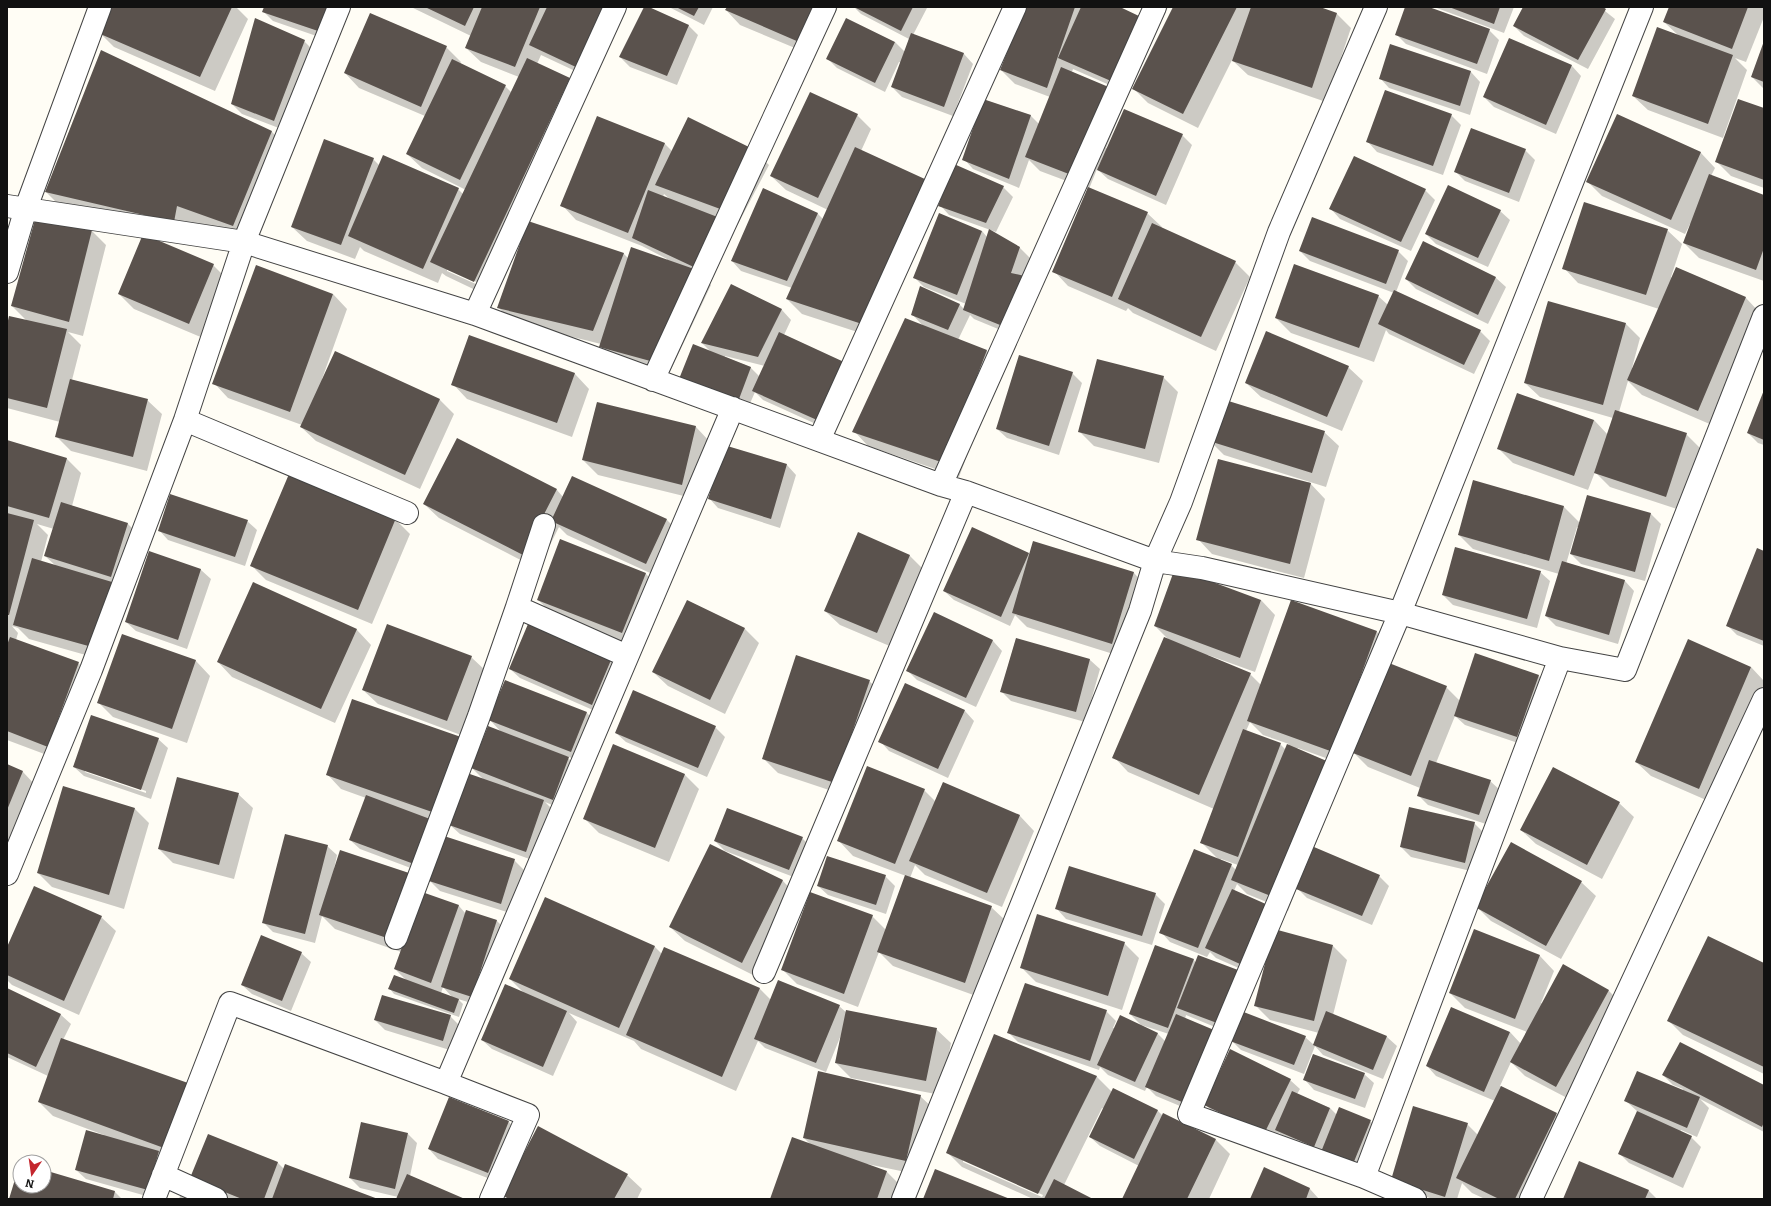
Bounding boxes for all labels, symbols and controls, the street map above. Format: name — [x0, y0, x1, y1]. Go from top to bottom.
north arrow — [12, 1154, 52, 1194]
text: N — [24, 1176, 35, 1191]

